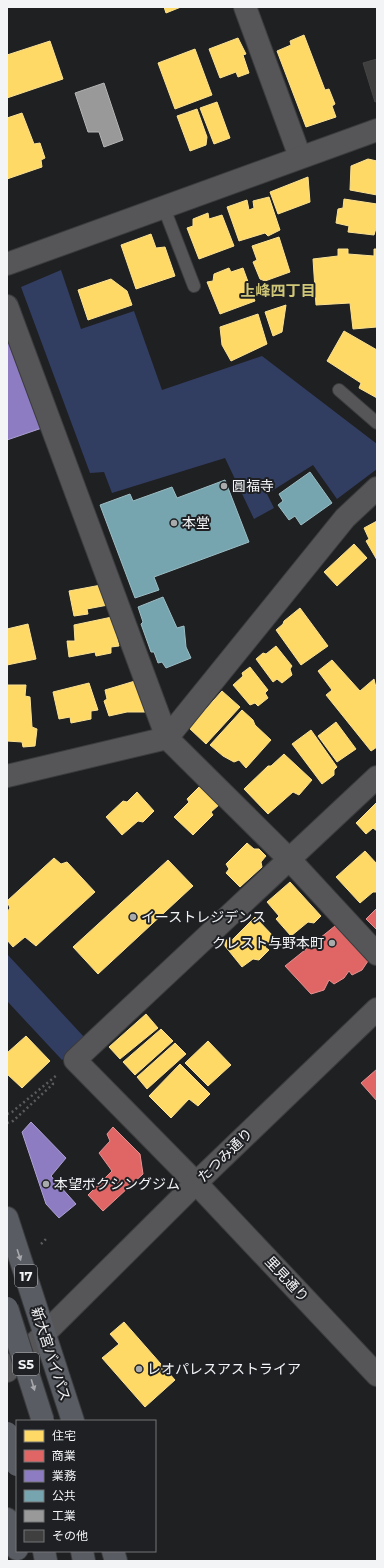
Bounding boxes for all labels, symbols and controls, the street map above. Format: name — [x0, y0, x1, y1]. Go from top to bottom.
district label: 上峰四丁目 — [240, 281, 316, 300]
place label: 圓福寺 — [232, 477, 274, 495]
marker: 圓福寺 — [219, 481, 229, 491]
place label: 本堂 — [182, 514, 210, 532]
marker: 本堂 — [169, 518, 179, 528]
place label: イーストレジデンス — [141, 908, 266, 926]
marker: イーストレジデンス — [128, 912, 138, 922]
place label: クレスト与野本町 — [212, 934, 324, 952]
marker: クレスト与野本町 — [327, 938, 337, 948]
street label: たつみ通り — [194, 1124, 256, 1186]
place label: 本望ボクシングジム — [54, 1175, 180, 1193]
marker: 本望ボクシングジム — [41, 1179, 51, 1189]
one-way arrow — [16, 1249, 22, 1261]
street label: 里見通り — [261, 1252, 313, 1306]
road number: 17 — [15, 1265, 37, 1287]
street label: 新大宮バイパス — [27, 1305, 75, 1403]
road number: S5 — [13, 1353, 39, 1375]
place label: レオパレスアストライア — [147, 1360, 301, 1378]
marker: レオパレスアストライア — [134, 1364, 144, 1374]
one-way arrow — [30, 1379, 36, 1391]
legend — [16, 1420, 156, 1552]
text: 住宅 — [52, 1428, 76, 1443]
text: 商業 — [52, 1448, 76, 1463]
text: 業務 — [52, 1468, 76, 1483]
text: 公共 — [52, 1488, 76, 1503]
text: 工業 — [52, 1508, 76, 1523]
text: その他 — [52, 1528, 88, 1543]

